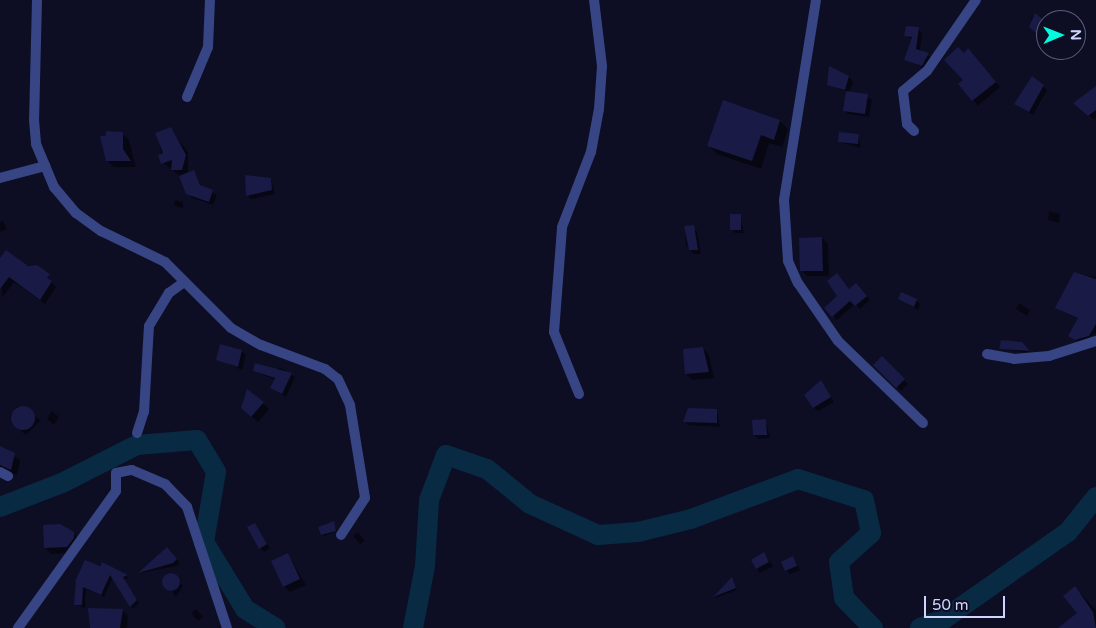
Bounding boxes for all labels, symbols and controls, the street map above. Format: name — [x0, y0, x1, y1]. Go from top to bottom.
north arrow — [1036, 10, 1086, 60]
text: N — [1067, 29, 1084, 41]
scale bar — [926, 586, 1007, 618]
text: 50 m — [932, 596, 969, 614]

